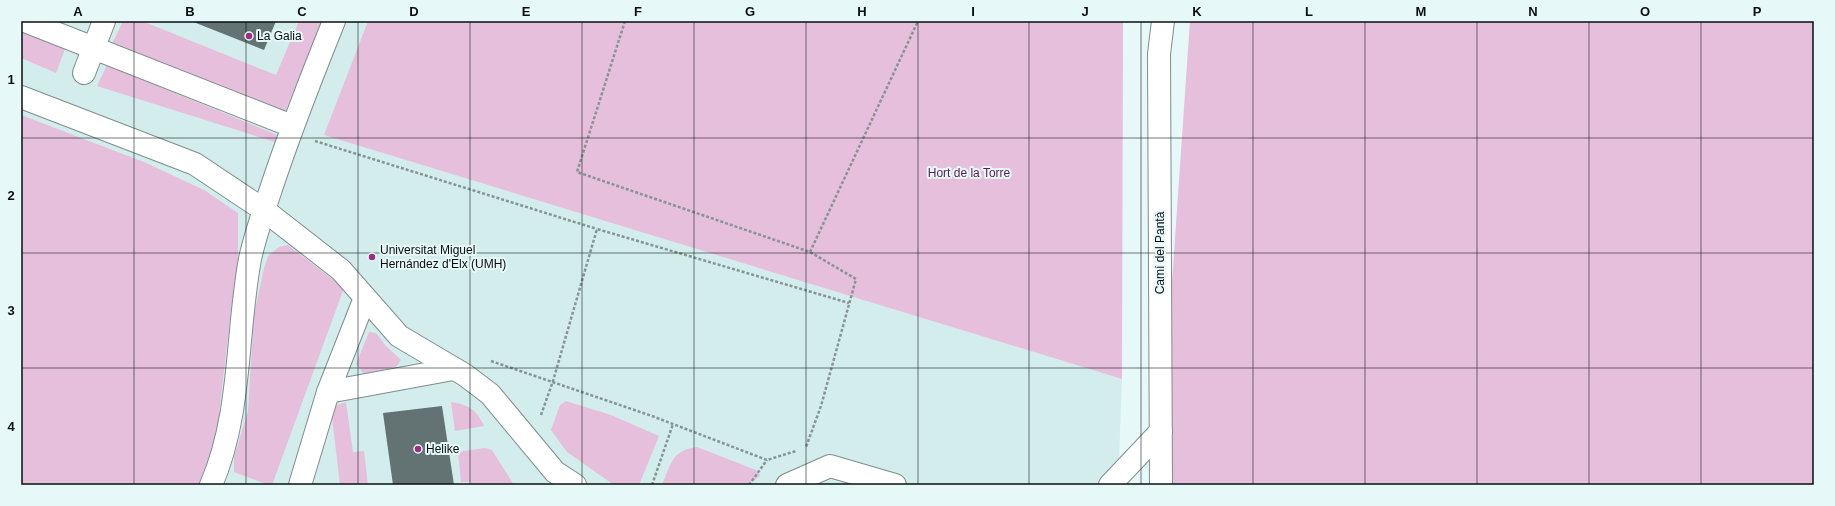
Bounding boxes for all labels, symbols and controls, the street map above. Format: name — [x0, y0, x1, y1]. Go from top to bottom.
text: A — [73, 4, 83, 19]
text: B — [185, 4, 195, 19]
text: C — [297, 4, 307, 19]
text: D — [409, 4, 419, 19]
text: E — [522, 4, 531, 19]
text: F — [634, 4, 642, 19]
text: G — [745, 4, 755, 19]
text: H — [857, 4, 867, 19]
text: I — [971, 4, 975, 19]
text: J — [1081, 4, 1089, 19]
text: K — [1192, 4, 1202, 19]
text: L — [1305, 4, 1313, 19]
text: M — [1416, 4, 1426, 19]
text: N — [1528, 4, 1538, 19]
text: O — [1640, 4, 1650, 19]
text: P — [1753, 4, 1762, 19]
place label: La Galia — [257, 29, 302, 43]
marker: La Galia — [244, 31, 254, 41]
text: 1 — [7, 72, 15, 87]
park label: Hort de la Torre — [928, 166, 1011, 180]
text: 2 — [7, 188, 15, 203]
street label: Camí del Pantà — [1153, 211, 1167, 294]
place label: Universitat Miguel Hernández d'Elx (UMH) — [380, 243, 506, 271]
marker: Universitat Miguel Hernández d'Elx (UMH) — [367, 252, 377, 262]
text: 3 — [7, 303, 15, 318]
text: 4 — [7, 419, 15, 434]
place label: Helike — [426, 442, 460, 456]
marker: Helike — [413, 444, 423, 454]

